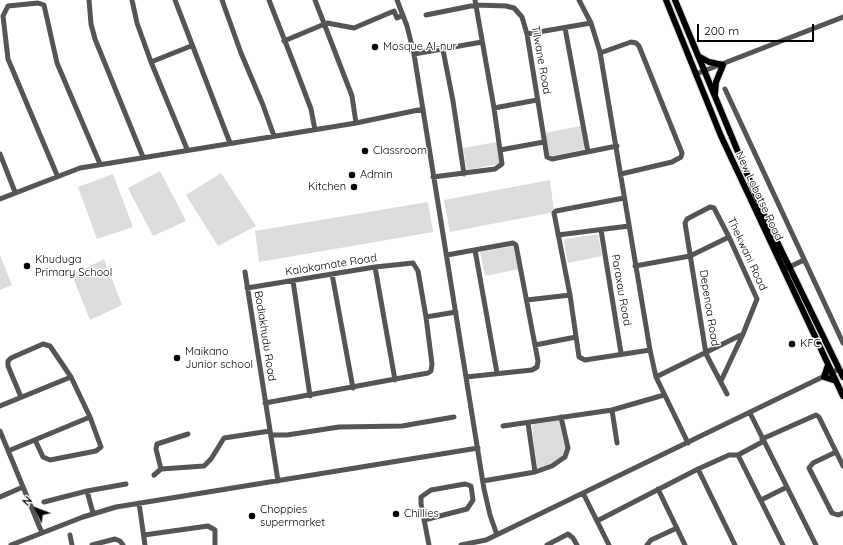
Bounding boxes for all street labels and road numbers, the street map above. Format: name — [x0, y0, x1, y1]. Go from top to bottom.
street label: Tilwane Road — [528, 25, 554, 95]
street label: New Lobatse Road — [733, 149, 785, 243]
street label: Thekwani Road — [724, 215, 770, 293]
street label: Kalakamate Road — [284, 251, 378, 279]
street label: Paraxau Road — [608, 253, 634, 327]
street label: Depenoa Road — [696, 269, 722, 347]
street label: Bodiakhudu Road — [251, 290, 279, 382]

